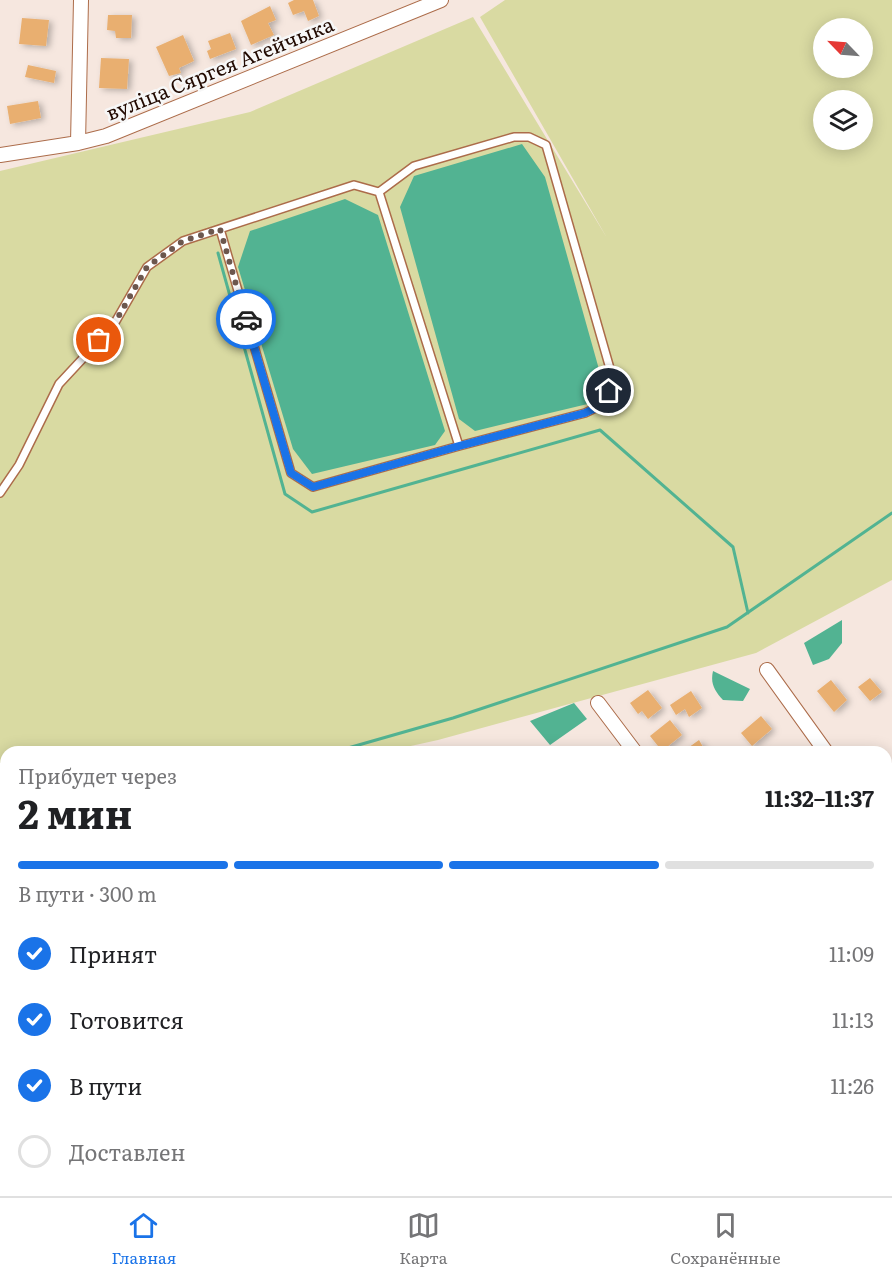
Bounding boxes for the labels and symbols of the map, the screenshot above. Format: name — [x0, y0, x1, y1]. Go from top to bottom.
street label: вуліца Сяргея Агейчыка — [101, 8, 338, 127]
north arrow — [813, 18, 873, 78]
courier — [216, 289, 276, 349]
pin — [73, 314, 124, 365]
pin — [583, 365, 634, 416]

